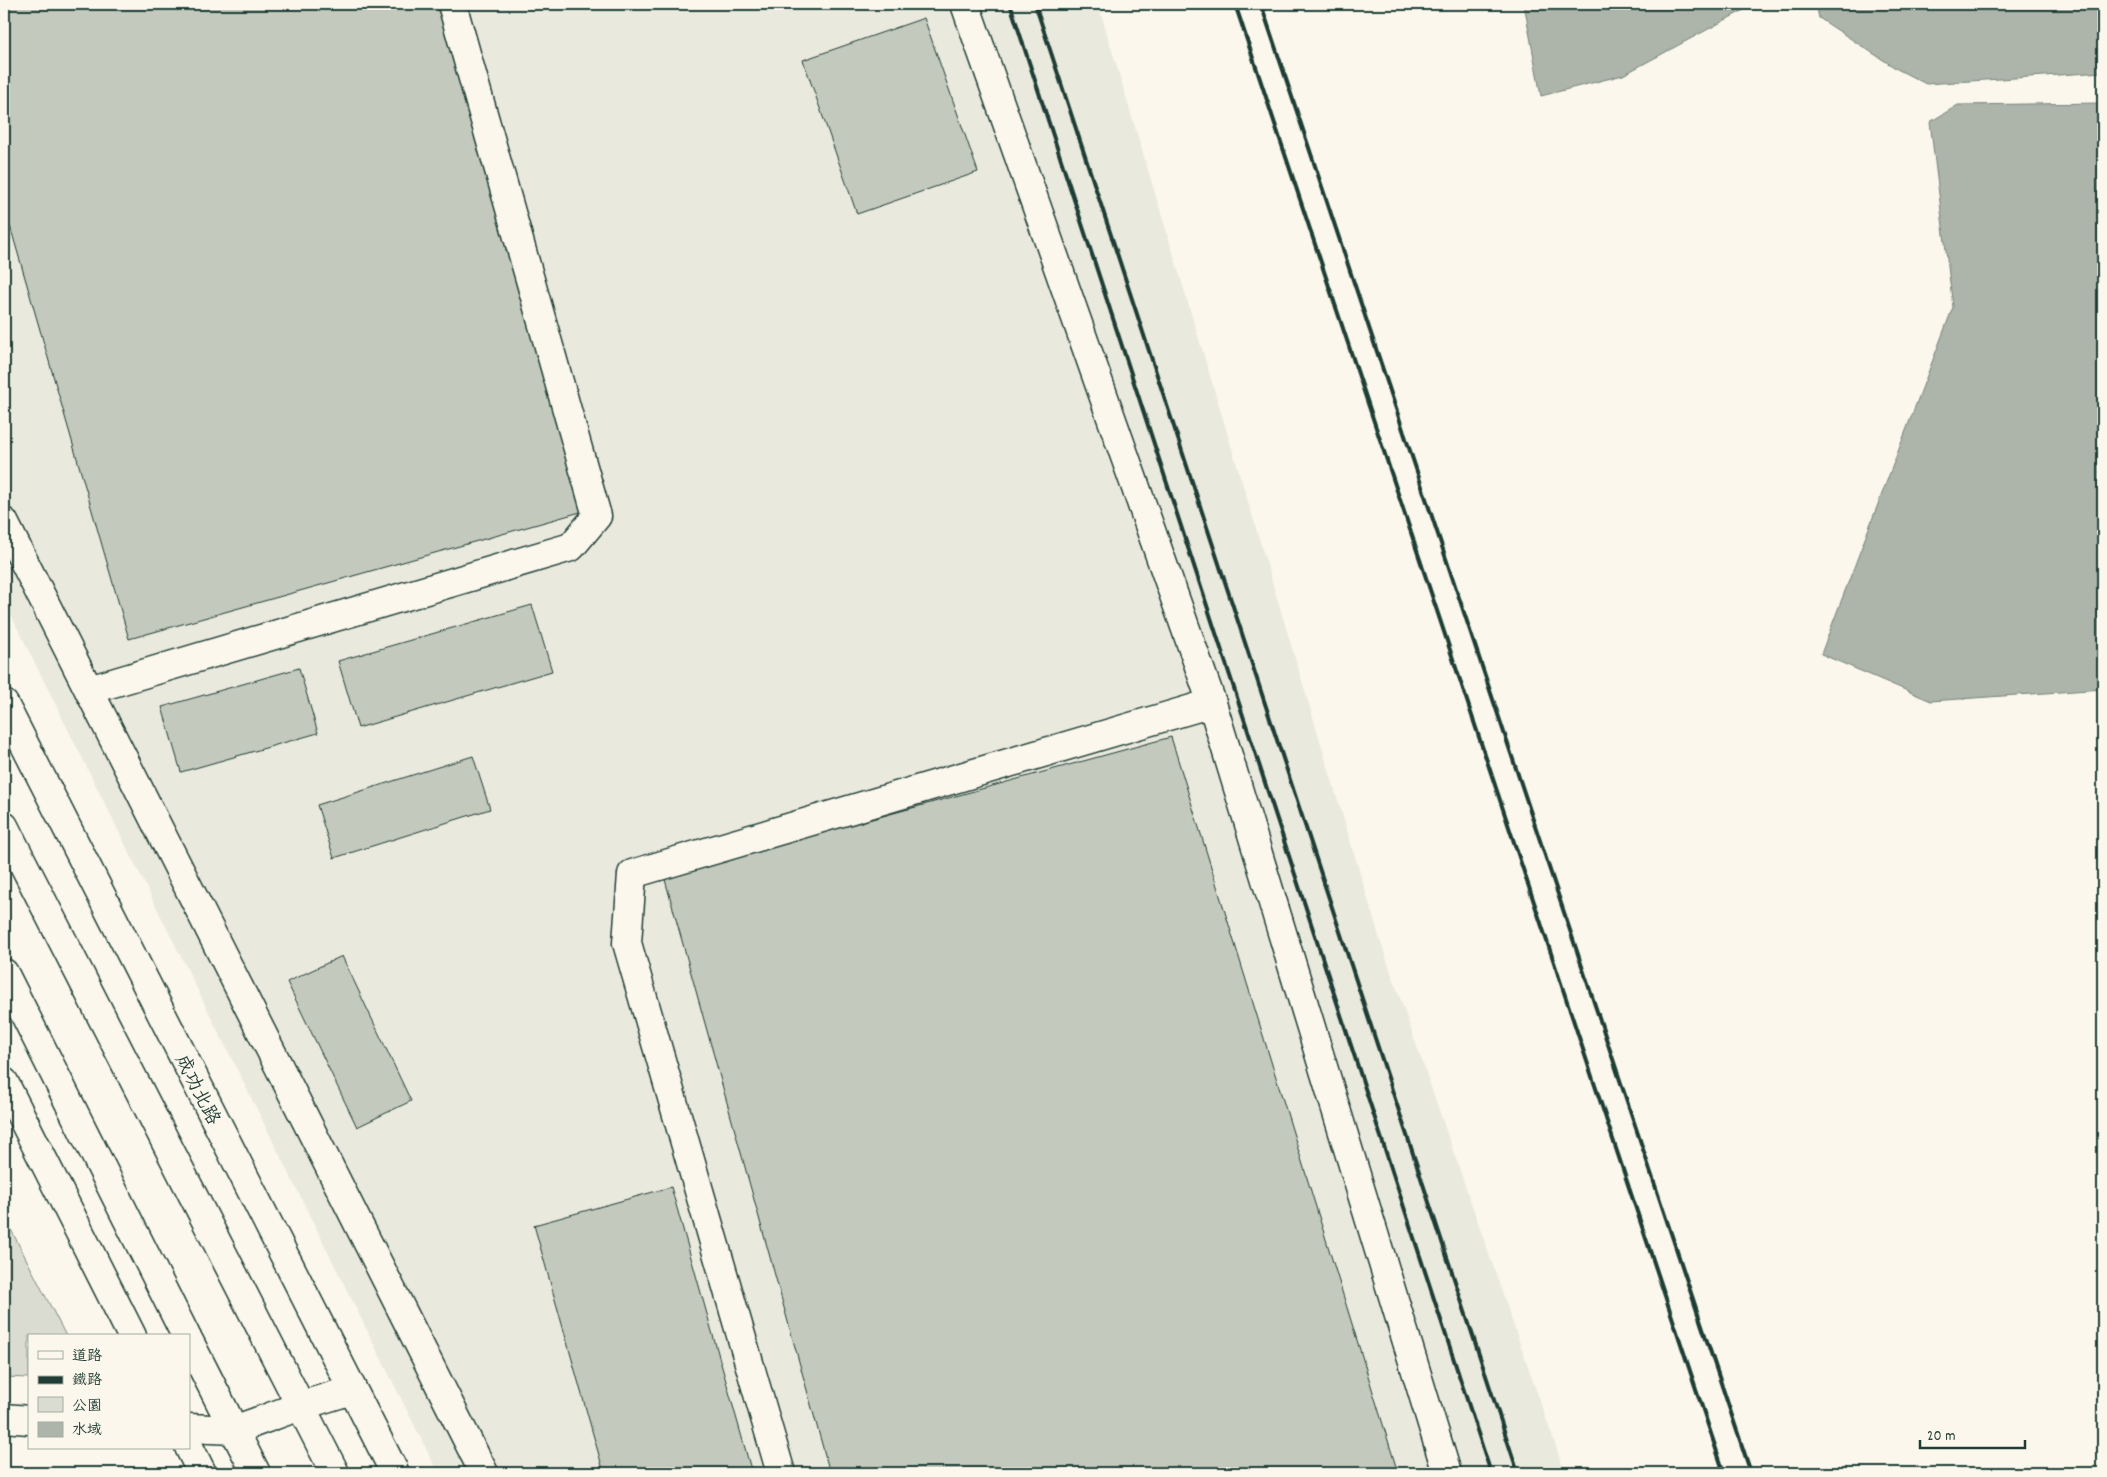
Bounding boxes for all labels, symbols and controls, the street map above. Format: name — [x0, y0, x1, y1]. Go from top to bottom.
street label: 成功北路 — [167, 1051, 225, 1131]
legend — [28, 1334, 190, 1450]
text: 道路 — [72, 1346, 102, 1368]
text: 鐵路 — [72, 1370, 102, 1392]
text: 公園 — [72, 1396, 102, 1418]
scale bar — [1920, 1417, 2024, 1449]
text: 水域 — [72, 1420, 102, 1442]
text: 20 m — [1927, 1426, 1955, 1448]

